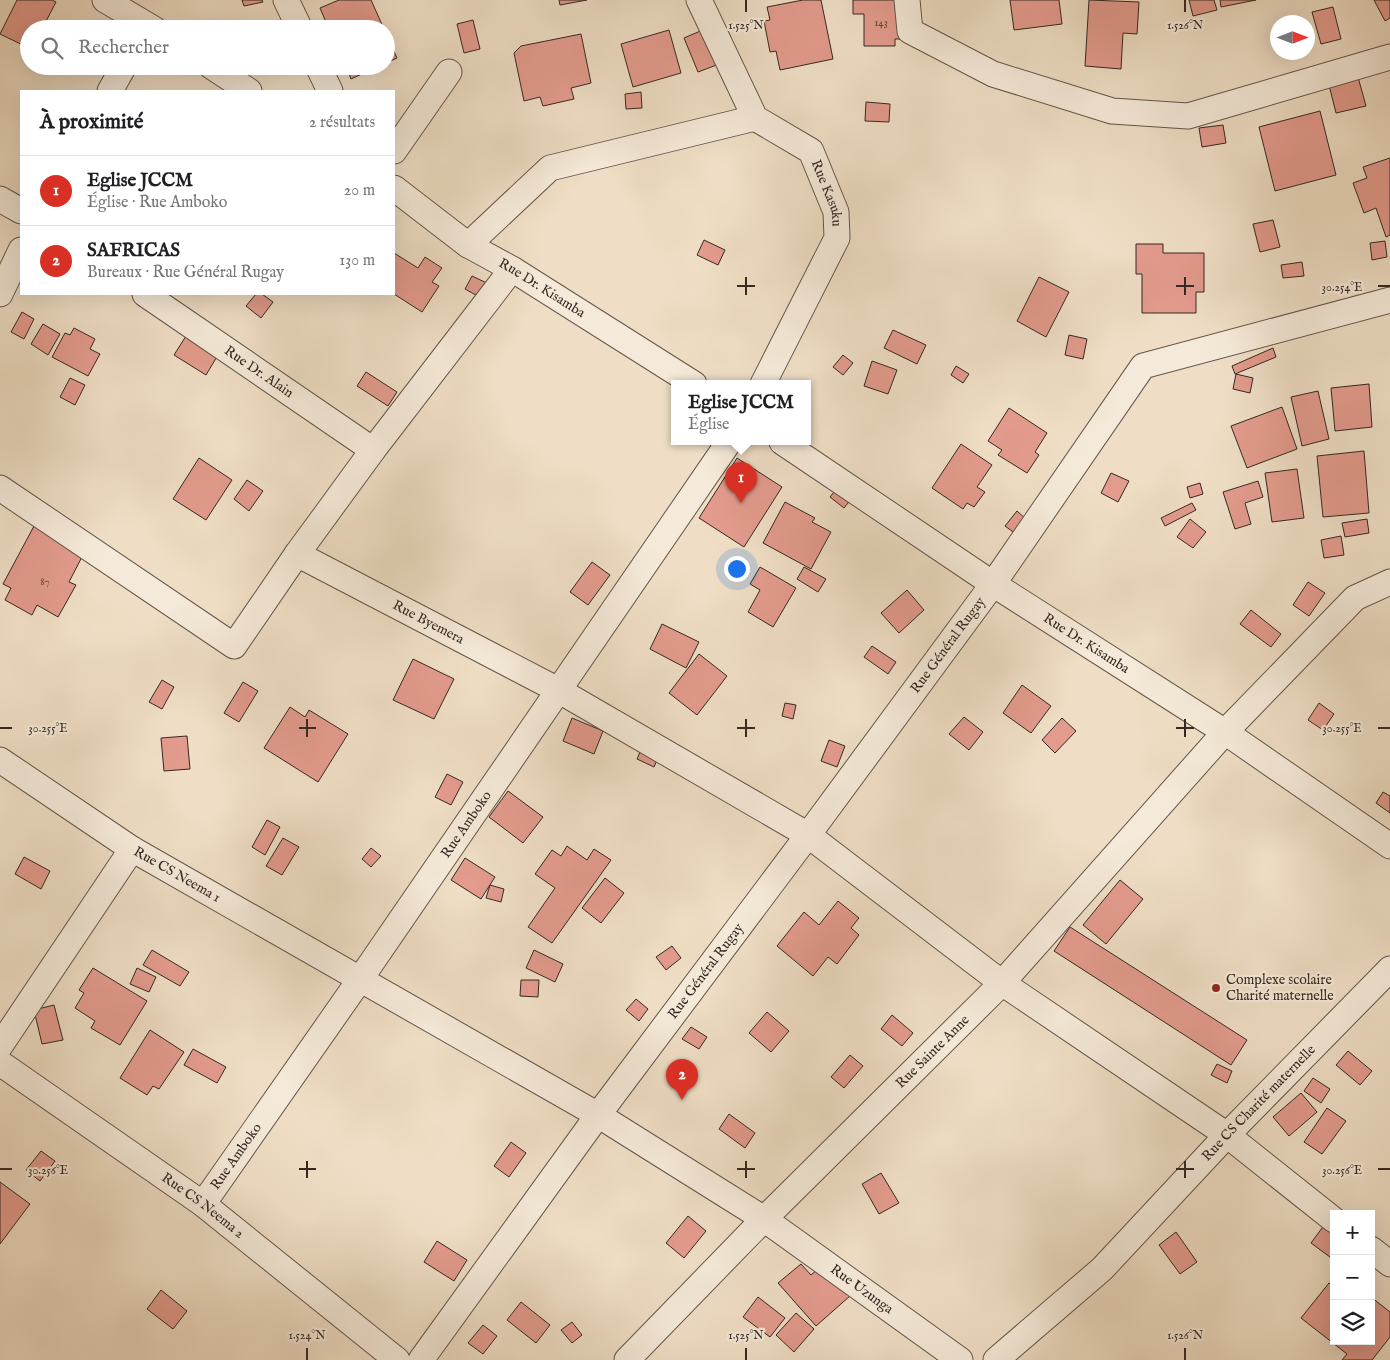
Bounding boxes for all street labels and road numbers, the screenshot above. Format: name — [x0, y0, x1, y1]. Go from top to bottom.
street label: Rue Kasuku — [807, 157, 846, 227]
street label: Rue Dr. Kisamba — [495, 254, 589, 322]
street label: Rue Dr. Alain — [221, 342, 298, 402]
street label: Rue Général Rugay — [906, 593, 989, 697]
street label: Rue Byemera — [389, 596, 468, 649]
street label: Rue Dr. Kisamba — [1040, 609, 1134, 678]
street label: Rue Amboko — [437, 787, 496, 862]
street label: Rue CS Neema 1 — [130, 843, 224, 907]
street label: Rue Général Rugay — [664, 920, 748, 1023]
street label: Rue Sainte Anne — [892, 1011, 974, 1092]
street label: Rue CS Charité maternelle — [1198, 1041, 1320, 1165]
street label: Rue Amboko — [207, 1119, 266, 1193]
street label: Rue CS Neema 2 — [158, 1169, 248, 1243]
street label: Rue Uzunga — [826, 1260, 898, 1319]

